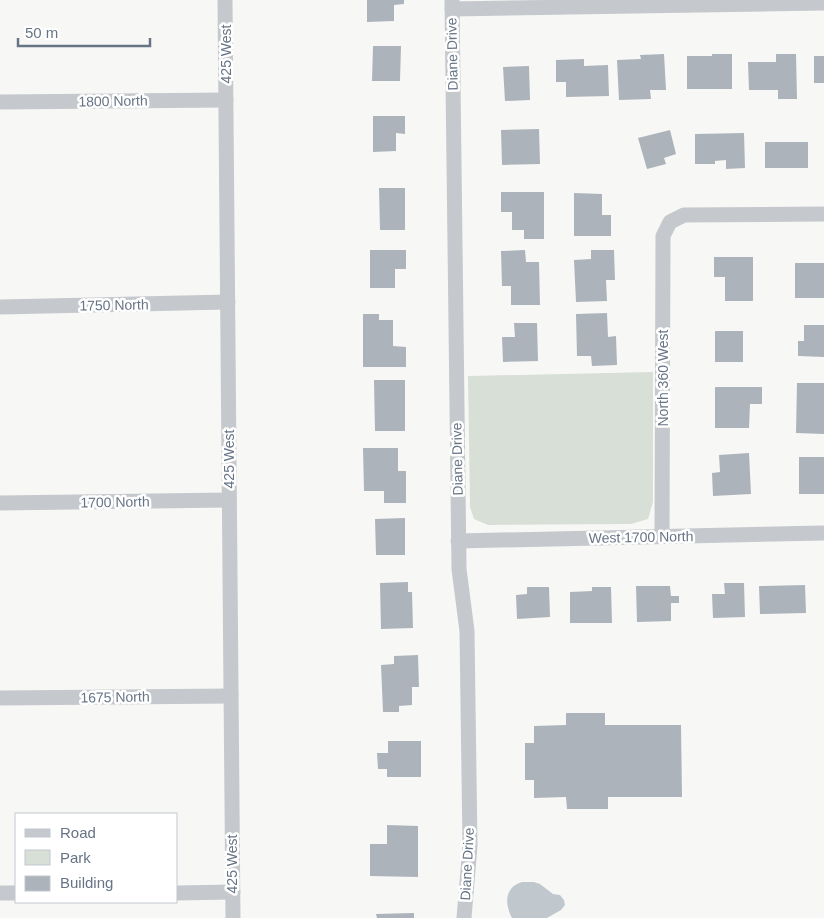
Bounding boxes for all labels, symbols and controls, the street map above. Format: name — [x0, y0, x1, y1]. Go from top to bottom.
scale bar — [18, 15, 150, 47]
street label: Diane Drive — [443, 17, 461, 91]
text: 50 m — [25, 24, 58, 41]
street label: 425 West — [218, 24, 234, 83]
street label: 1800 North — [78, 92, 148, 110]
street label: 1750 North — [79, 296, 149, 314]
street label: North 360 West — [655, 329, 671, 427]
street label: Diane Drive — [448, 422, 466, 496]
street label: 425 West — [221, 429, 237, 488]
street label: 1700 North — [80, 493, 150, 511]
street label: West 1700 North — [588, 528, 694, 546]
street label: 1675 North — [80, 688, 150, 706]
legend — [15, 813, 178, 903]
text: Road — [60, 824, 96, 841]
street label: Diane Drive — [457, 827, 477, 901]
street label: 425 West — [224, 834, 240, 893]
text: Park — [60, 849, 91, 866]
text: Building — [60, 874, 113, 891]

